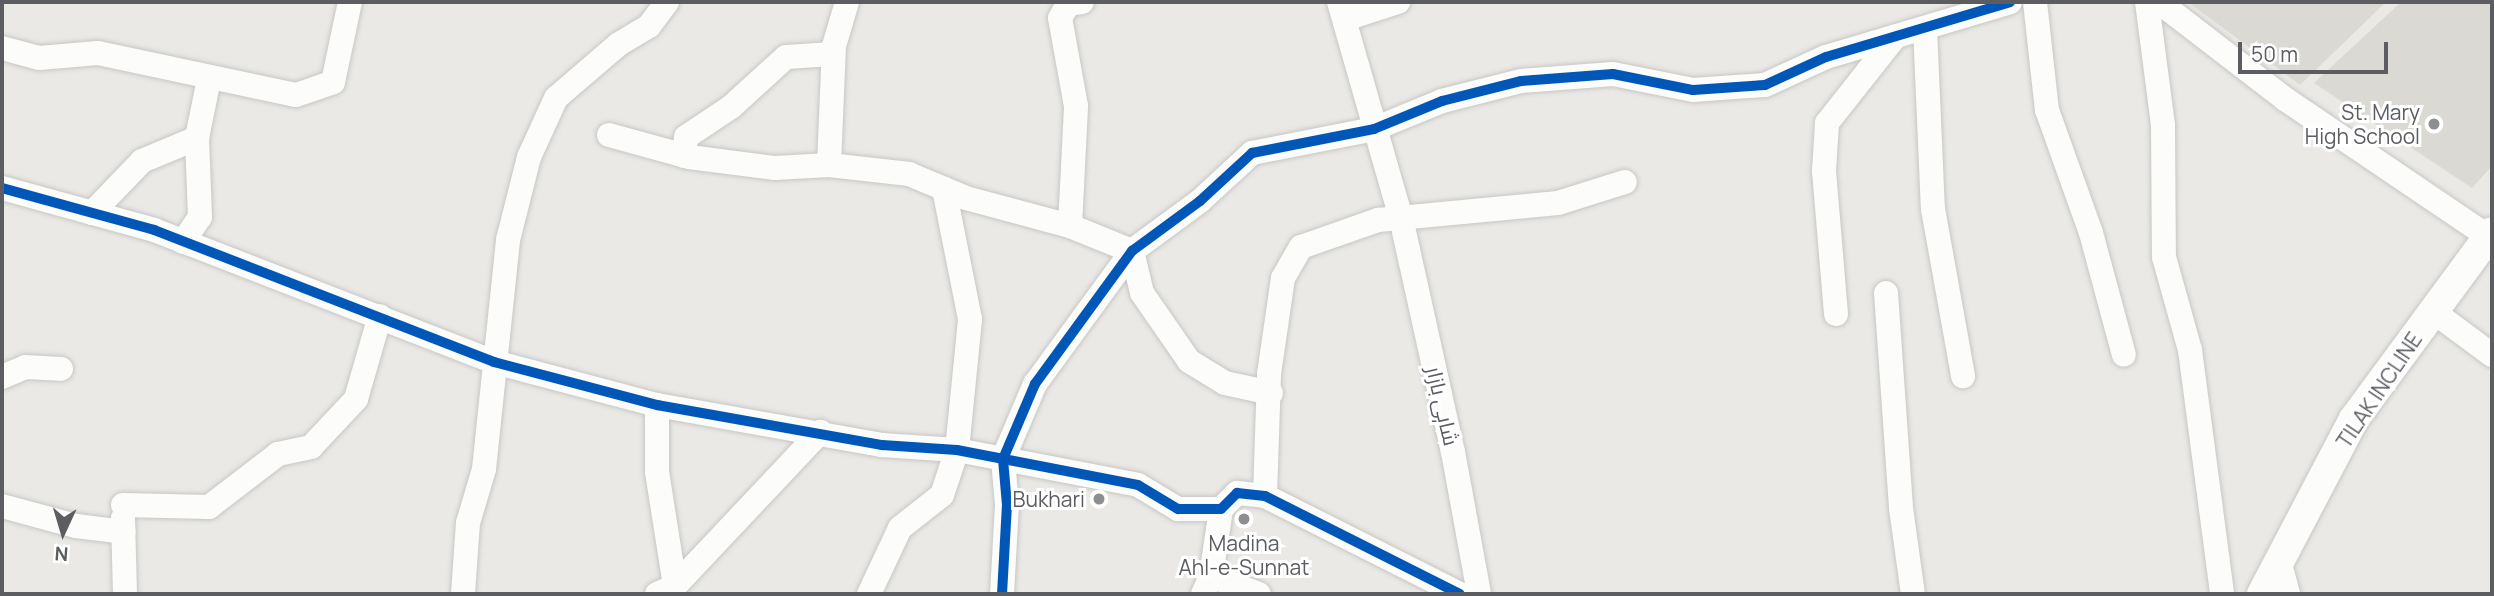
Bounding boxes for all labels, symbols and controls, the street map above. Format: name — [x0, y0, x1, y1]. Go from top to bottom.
scale bar — [2242, 28, 2392, 72]
text: 50 m — [2251, 40, 2298, 68]
place label: St. Mary High School — [2305, 99, 2420, 149]
marker: St. Mary High School — [2426, 116, 2442, 132]
street label: TILAK INCLINE — [2331, 327, 2427, 453]
street label: شاہی بازار — [1422, 364, 1464, 448]
place label: Bukhari — [1013, 486, 1085, 512]
marker: Bukhari — [1091, 491, 1107, 507]
north arrow — [28, 498, 98, 568]
marker: Madina Ahl-e-Sunnat — [1236, 511, 1252, 527]
place label: Madina Ahl-e-Sunnat — [1178, 530, 1310, 580]
text: N — [54, 541, 69, 567]

